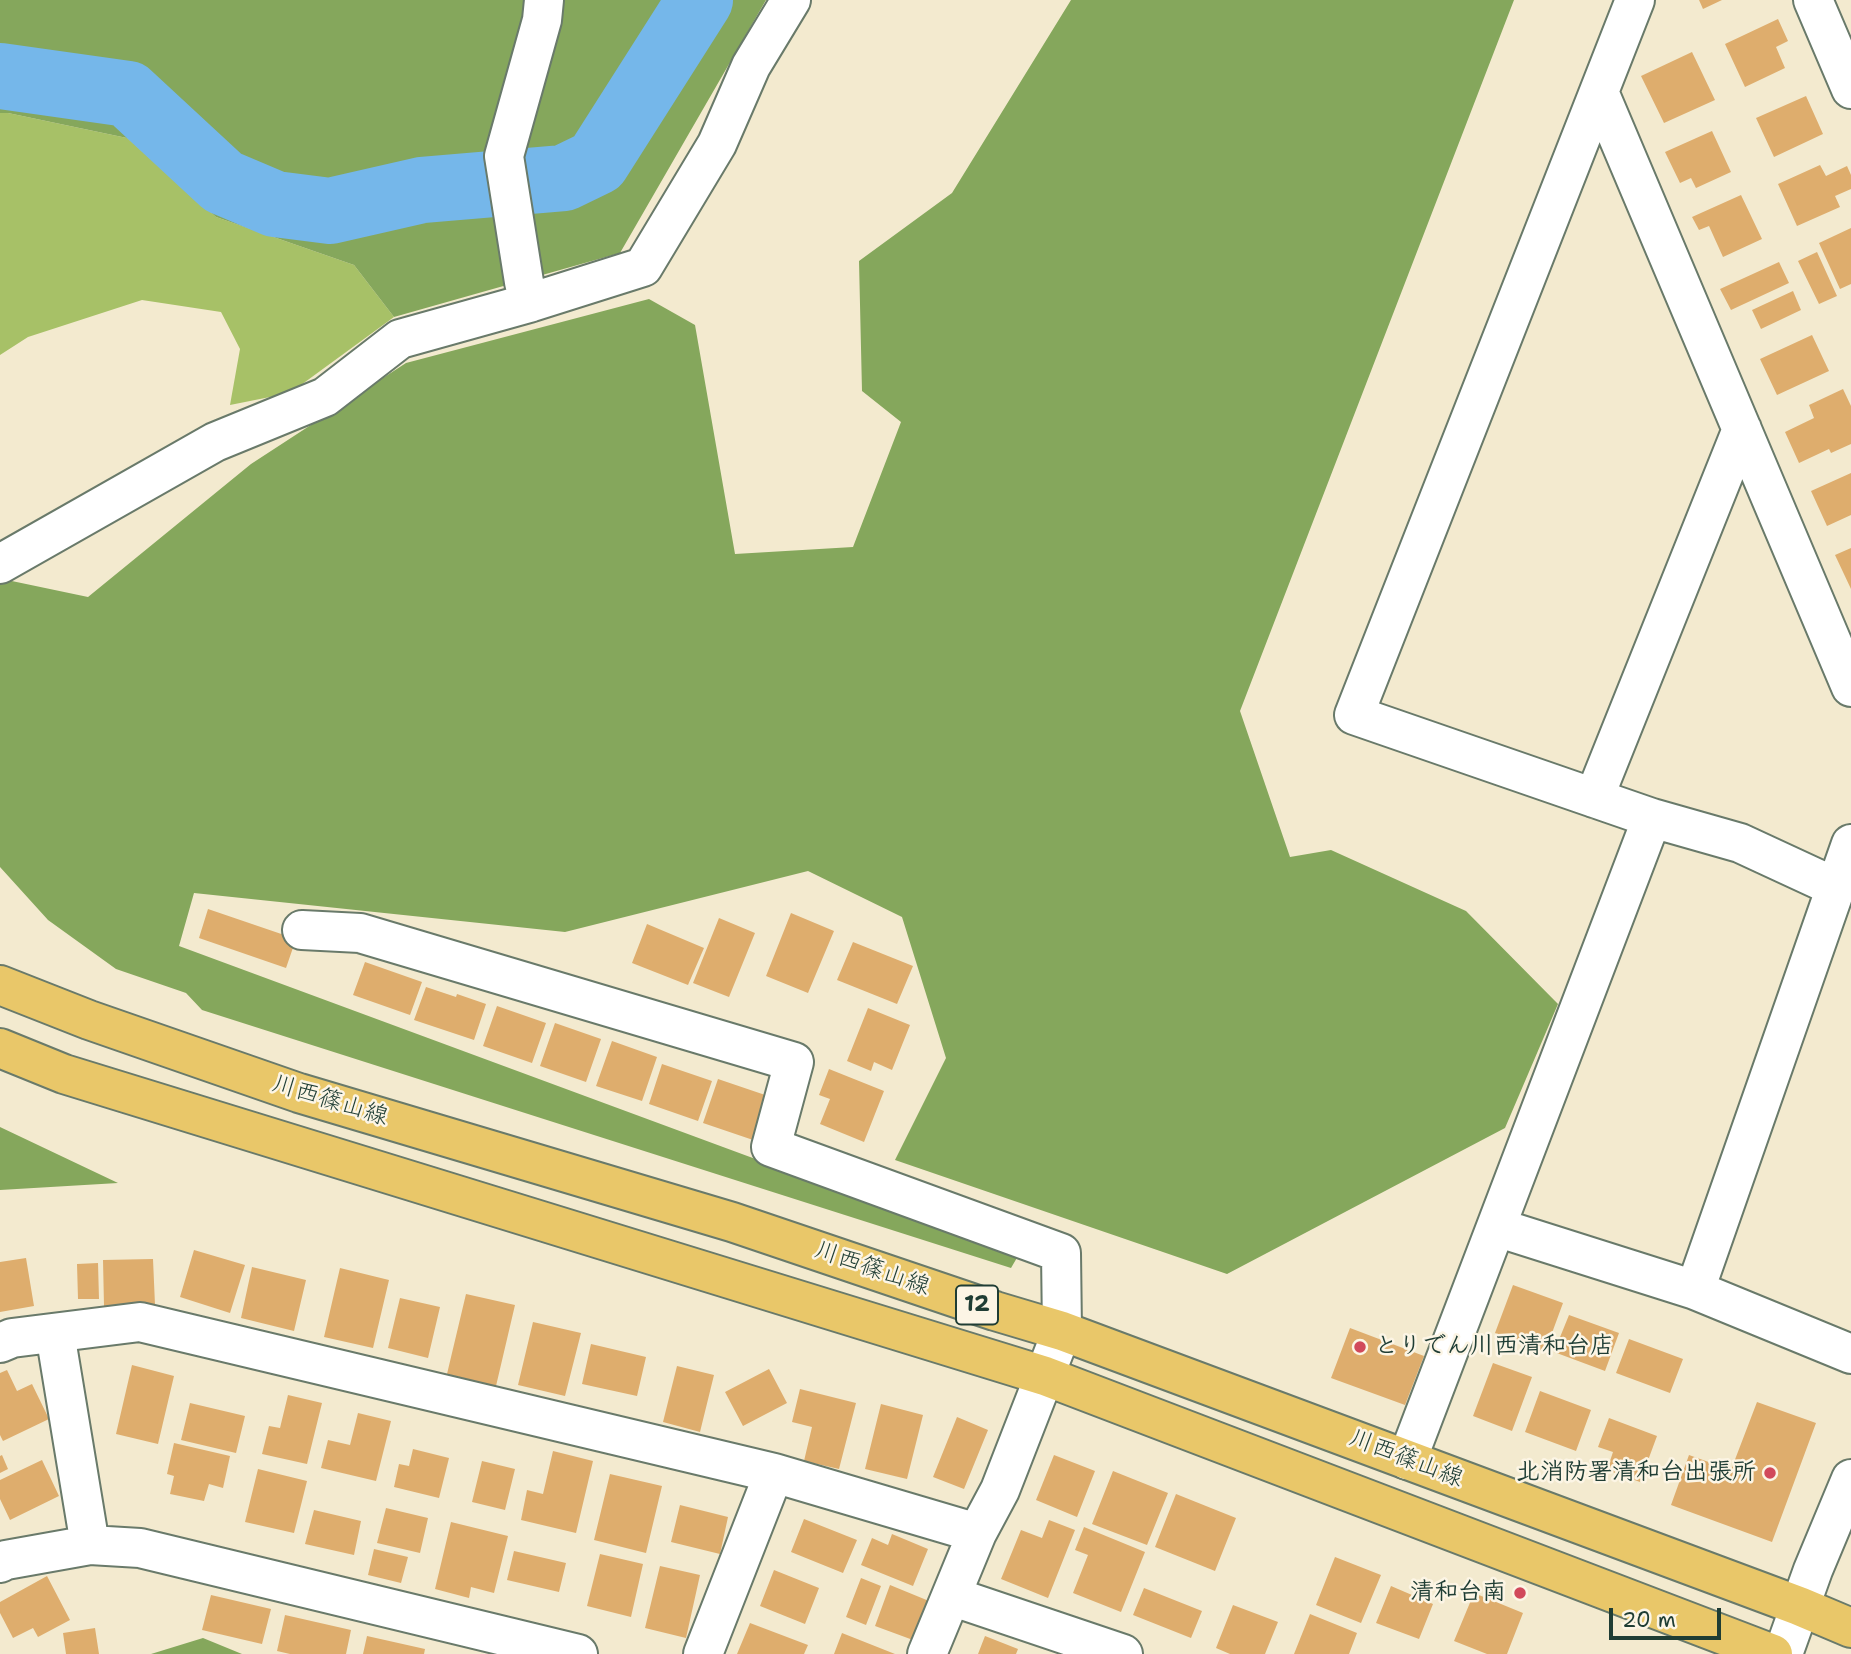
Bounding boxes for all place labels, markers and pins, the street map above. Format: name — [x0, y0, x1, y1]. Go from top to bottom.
place label: とりでん川西清和台店 — [1374, 1333, 1614, 1361]
marker: とりでん川西清和台店 — [1352, 1339, 1368, 1355]
place label: 北消防署清和台出張所 — [1516, 1459, 1756, 1487]
marker: 北消防署清和台出張所 — [1762, 1465, 1778, 1481]
place label: 清和台南 — [1410, 1579, 1506, 1607]
marker: 清和台南 — [1512, 1585, 1528, 1601]

